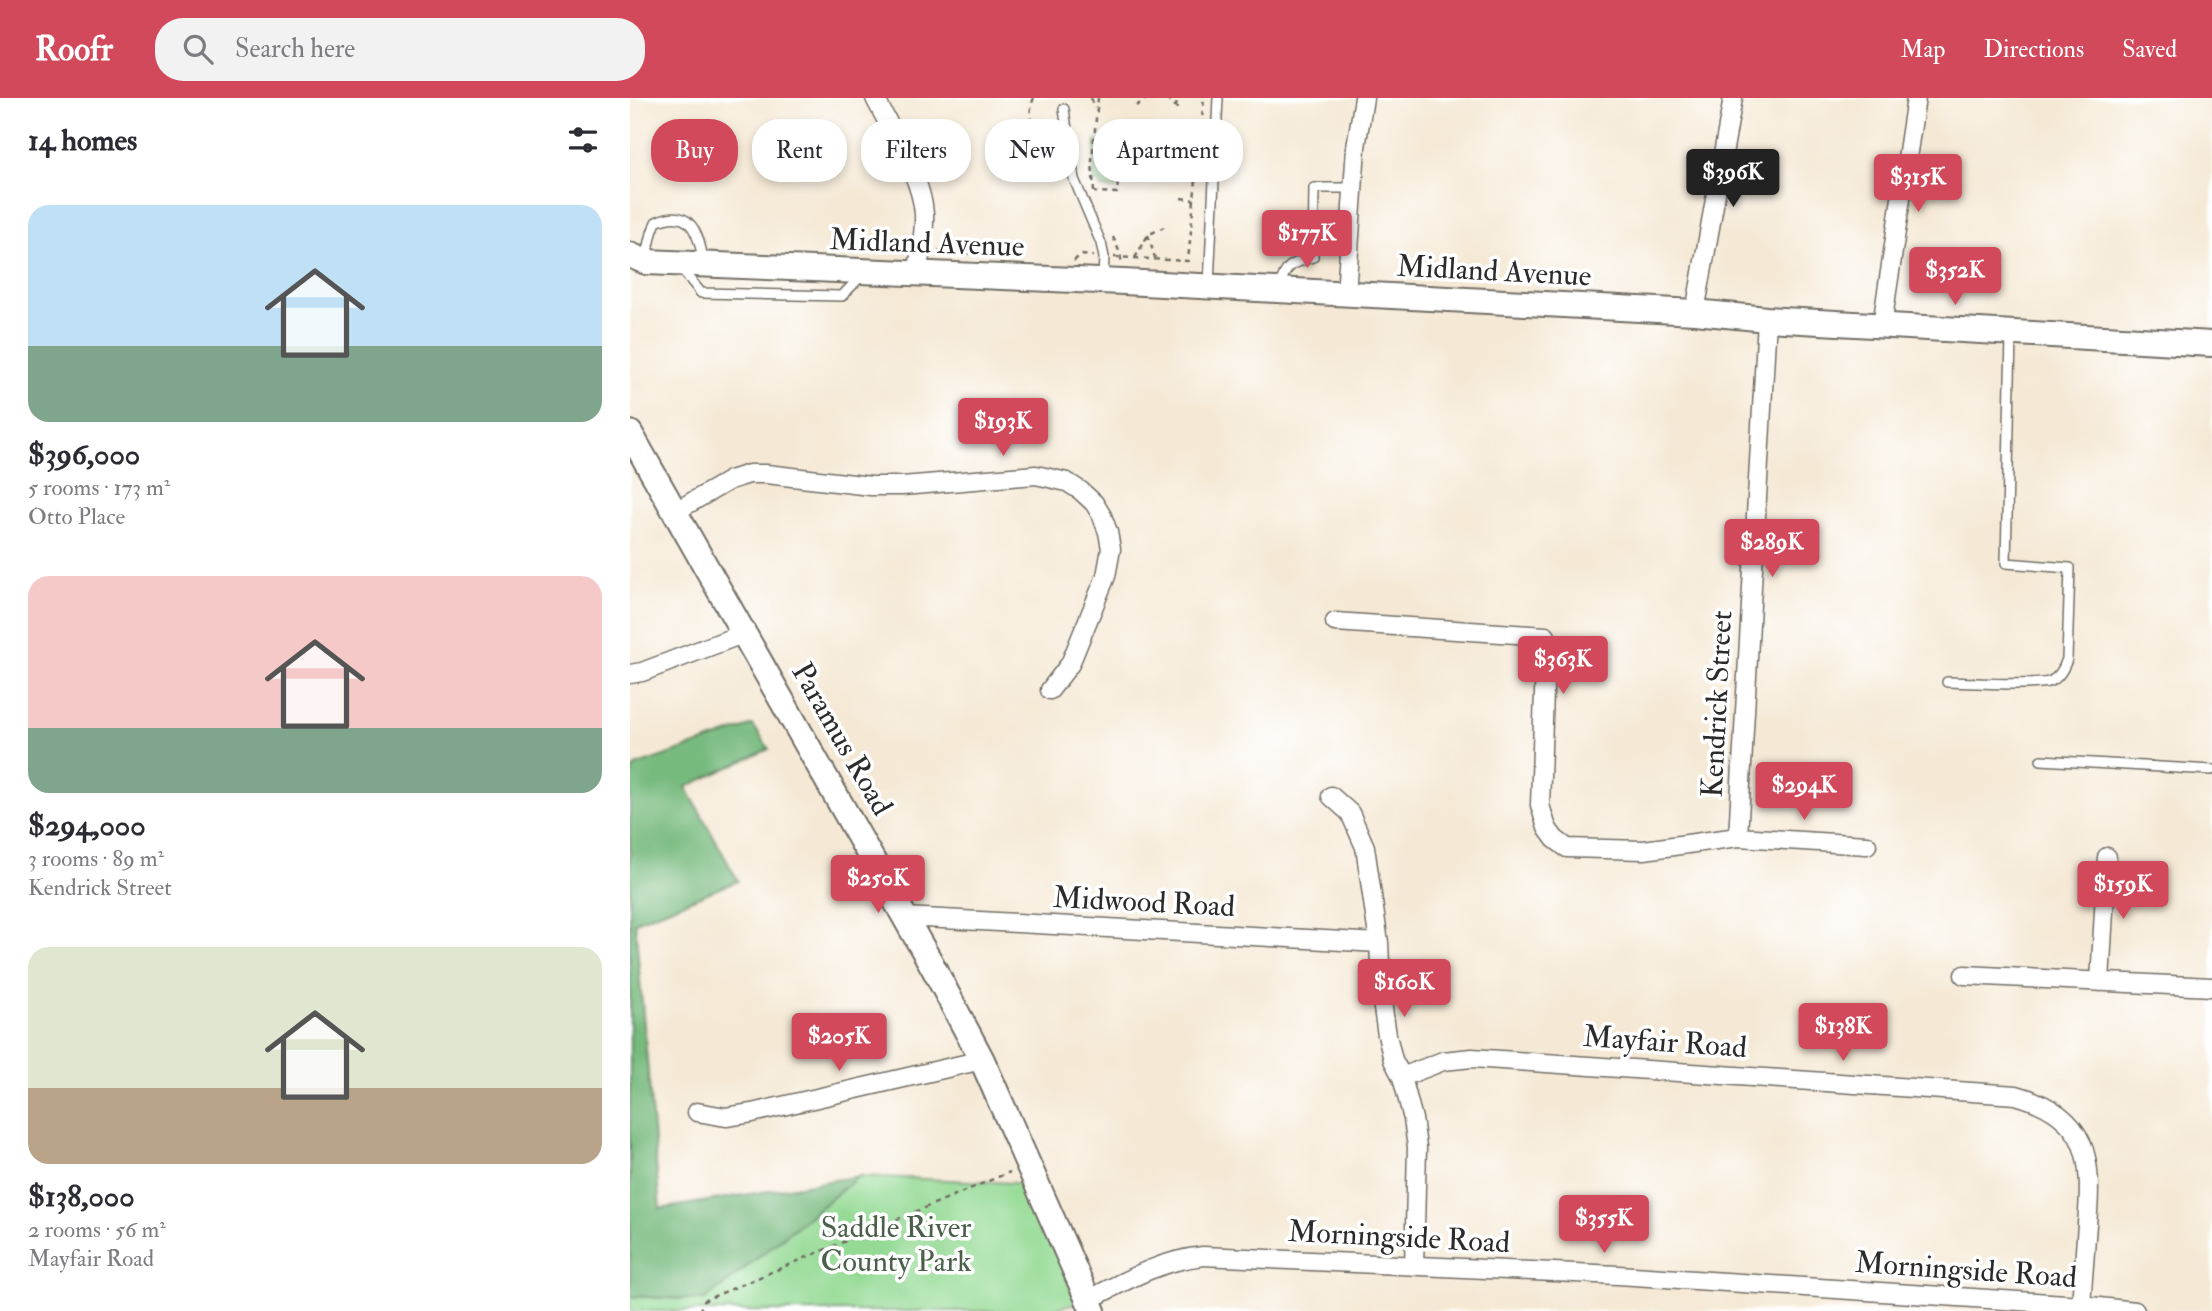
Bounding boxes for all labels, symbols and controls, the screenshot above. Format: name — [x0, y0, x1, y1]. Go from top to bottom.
search box — [155, 18, 645, 81]
text: Roofr — [35, 29, 113, 70]
icon: search — [179, 30, 217, 68]
text: Search here — [235, 33, 355, 65]
text: Map — [1900, 34, 1945, 65]
text: Directions — [1983, 34, 2084, 65]
text: Saved — [2122, 34, 2177, 65]
chip: Buy — [651, 119, 738, 182]
chip: Rent — [752, 119, 847, 182]
chip: Filters — [861, 119, 971, 182]
chip: New — [985, 119, 1079, 182]
chip: Apartment — [1093, 119, 1243, 182]
icon: filters — [564, 121, 602, 159]
text: 14 homes — [28, 122, 137, 159]
pin: $396K — [1684, 150, 1782, 209]
pin: $315K — [1869, 155, 1967, 214]
text: $396K — [1702, 157, 1764, 186]
text: $315K — [1890, 162, 1946, 191]
pin: $177K — [1258, 211, 1356, 270]
text: $177K — [1278, 218, 1336, 247]
street label: Midland Avenue — [829, 221, 1025, 265]
street label: Midland Avenue — [1396, 247, 1592, 295]
pin: $352K — [1906, 248, 2004, 307]
icon: home — [252, 250, 378, 376]
text: $352K — [1925, 255, 1985, 284]
pin: $193K — [954, 398, 1052, 458]
text: $193K — [974, 406, 1032, 435]
text: $396,000 — [28, 436, 140, 473]
text: 5 rooms · 173 m² — [28, 473, 170, 502]
text: Otto Place — [28, 502, 125, 531]
pin: $289K — [1723, 519, 1821, 579]
text: $289K — [1740, 527, 1804, 556]
street label: Kendrick Street — [1694, 609, 1740, 799]
icon: home — [252, 621, 378, 747]
pin: $363K — [1514, 636, 1612, 696]
text: $363K — [1534, 644, 1592, 673]
street label: Paramus Road — [783, 656, 901, 822]
pin: $294K — [1755, 762, 1853, 822]
text: $294K — [1772, 770, 1836, 799]
text: $294,000 — [28, 807, 146, 844]
text: 3 rooms · 89 m² — [28, 844, 164, 873]
pin: $250K — [829, 856, 927, 915]
pin: $159K — [2074, 862, 2172, 921]
text: $250K — [847, 863, 909, 892]
text: $159K — [2093, 869, 2153, 898]
text: Kendrick Street — [28, 873, 172, 902]
street label: Midwood Road — [1052, 879, 1236, 925]
pin: $160K — [1355, 960, 1453, 1019]
text: $160K — [1374, 967, 1434, 996]
icon: home — [252, 992, 378, 1118]
pin: $138K — [1794, 1004, 1892, 1063]
text: $138K — [1815, 1011, 1871, 1040]
pin: $205K — [790, 1014, 888, 1073]
street label: Mayfair Road — [1582, 1018, 1748, 1066]
text: $205K — [808, 1021, 870, 1050]
text: $138,000 — [28, 1178, 135, 1215]
pin: $355K — [1555, 1196, 1653, 1255]
text: $355K — [1575, 1203, 1633, 1232]
park label: Saddle River County Park — [820, 1209, 972, 1280]
street label: Morningside Road — [1287, 1213, 1511, 1261]
text: 2 rooms · 56 m² — [28, 1215, 166, 1244]
text: Mayfair Road — [28, 1244, 154, 1273]
street label: Morningside Road — [1854, 1244, 2078, 1296]

